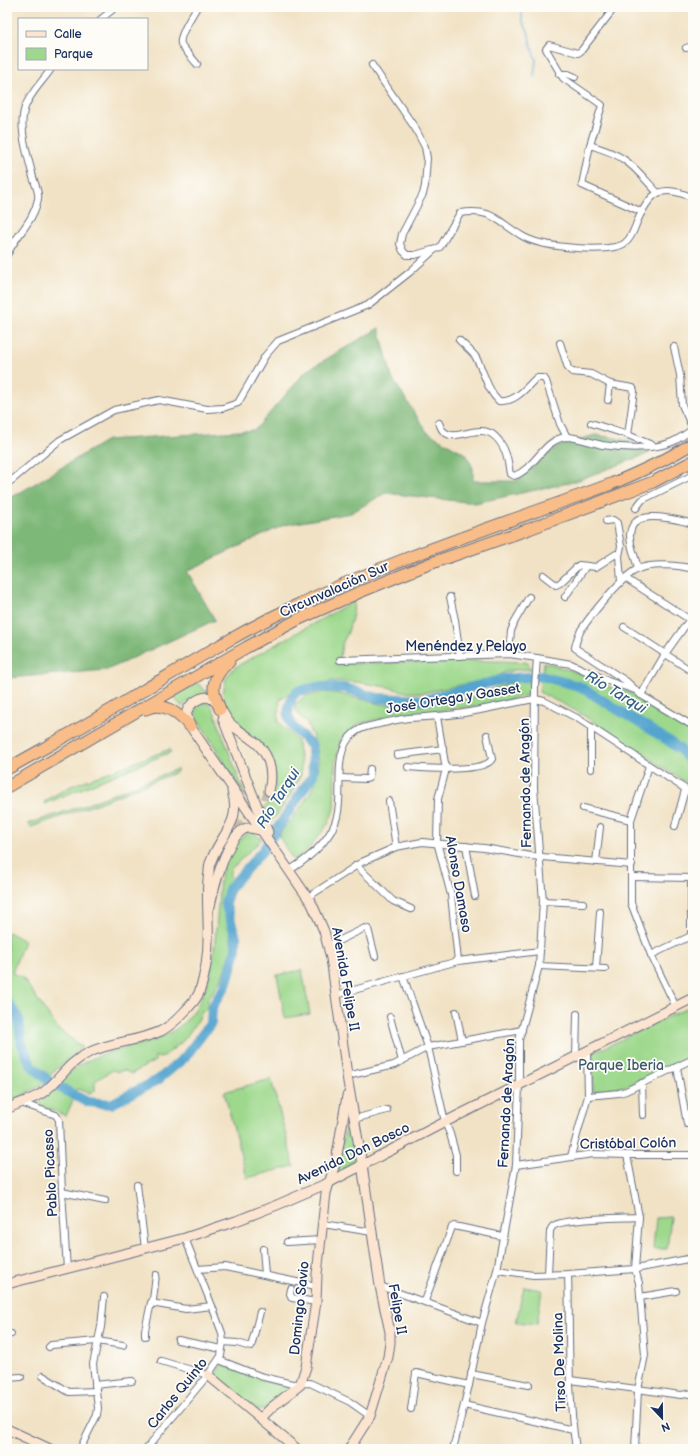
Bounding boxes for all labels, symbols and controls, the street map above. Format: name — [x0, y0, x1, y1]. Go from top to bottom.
legend — [18, 18, 148, 70]
text: Calle — [54, 27, 82, 42]
text: Parque — [54, 47, 93, 62]
street label: Circunvalación Sur — [277, 557, 392, 621]
street label: Menéndez y Pelayo — [405, 638, 527, 655]
water label: Río Tarqui — [582, 667, 650, 718]
street label: José Ortega y Gasset — [385, 679, 522, 717]
street label: Fernando de Aragón — [516, 718, 535, 848]
water label: Río Tarqui — [252, 764, 305, 832]
street label: Alonso Damaso — [442, 834, 475, 934]
street label: Avenida Felipe II — [328, 926, 363, 1032]
street label: Fernando de Aragón — [495, 1038, 518, 1168]
park label: Parque Iberia — [578, 1057, 664, 1074]
street label: Avenida Don Bosco — [294, 1119, 412, 1188]
street label: Pablo Picasso — [40, 1129, 61, 1217]
street label: Cristóbal Colón — [580, 1134, 677, 1153]
street label: Domingo Savio — [286, 1260, 313, 1356]
street label: Felipe II — [385, 1282, 410, 1336]
street label: Tirso De Molina — [549, 1312, 570, 1412]
street label: Carlos Quinto — [144, 1354, 211, 1432]
north arrow — [642, 1398, 682, 1438]
text: N — [659, 1419, 672, 1434]

